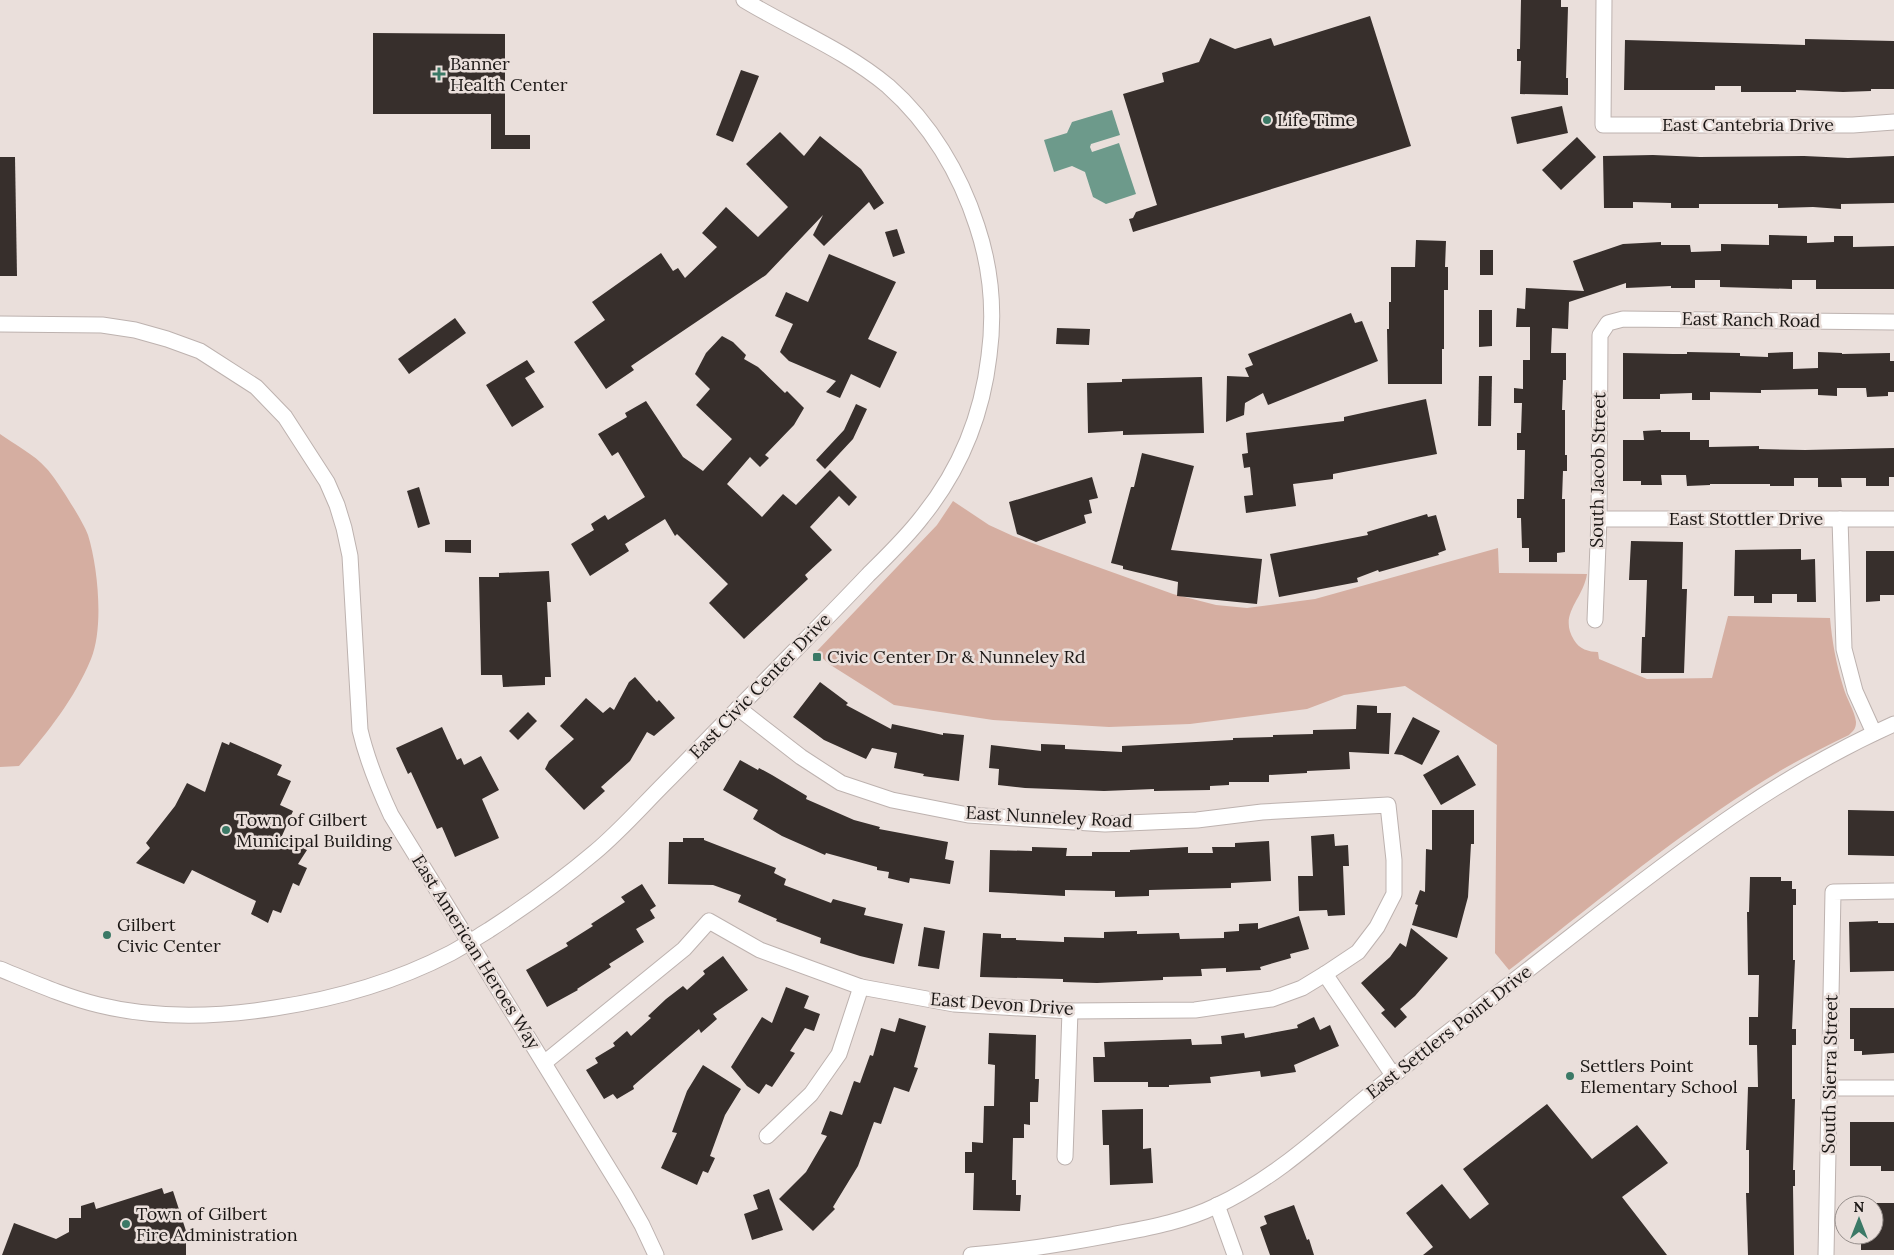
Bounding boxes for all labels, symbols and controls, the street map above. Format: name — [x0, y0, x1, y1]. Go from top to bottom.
place label: Banner Health Center — [450, 52, 568, 96]
marker: Banner Health Center — [432, 67, 446, 81]
place label: Life Time — [1277, 108, 1356, 131]
street label: East Cantebria Drive — [1662, 113, 1834, 136]
marker: Life Time — [1261, 114, 1273, 126]
street label: East Ranch Road — [1681, 307, 1821, 332]
street label: South Jacob Street — [1585, 392, 1610, 548]
street label: East Stottler Drive — [1669, 507, 1823, 530]
street label: East Civic Center Drive — [684, 608, 835, 763]
place label: Civic Center Dr & Nunneley Rd — [827, 645, 1086, 668]
marker: Civic Center Dr & Nunneley Rd — [811, 651, 823, 663]
street label: East Nunneley Road — [965, 801, 1133, 832]
place label: Town of Gilbert Municipal Building — [236, 808, 393, 852]
marker: Town of Gilbert Municipal Building — [220, 824, 232, 836]
street label: East American Heroes Way — [407, 850, 546, 1054]
place label: Gilbert Civic Center — [117, 913, 221, 957]
marker: Gilbert Civic Center — [101, 929, 113, 941]
street label: East Settlers Point Drive — [1361, 960, 1536, 1103]
street label: East Devon Drive — [930, 987, 1075, 1020]
street label: South Sierra Street — [1817, 994, 1842, 1154]
place label: Settlers Point Elementary School — [1580, 1054, 1738, 1098]
marker: Settlers Point Elementary School — [1564, 1070, 1576, 1082]
north arrow — [1834, 1195, 1884, 1245]
text: N — [1854, 1198, 1865, 1216]
place label: Town of Gilbert Fire Administration — [136, 1202, 298, 1246]
marker: Town of Gilbert Fire Administration — [120, 1218, 132, 1230]

